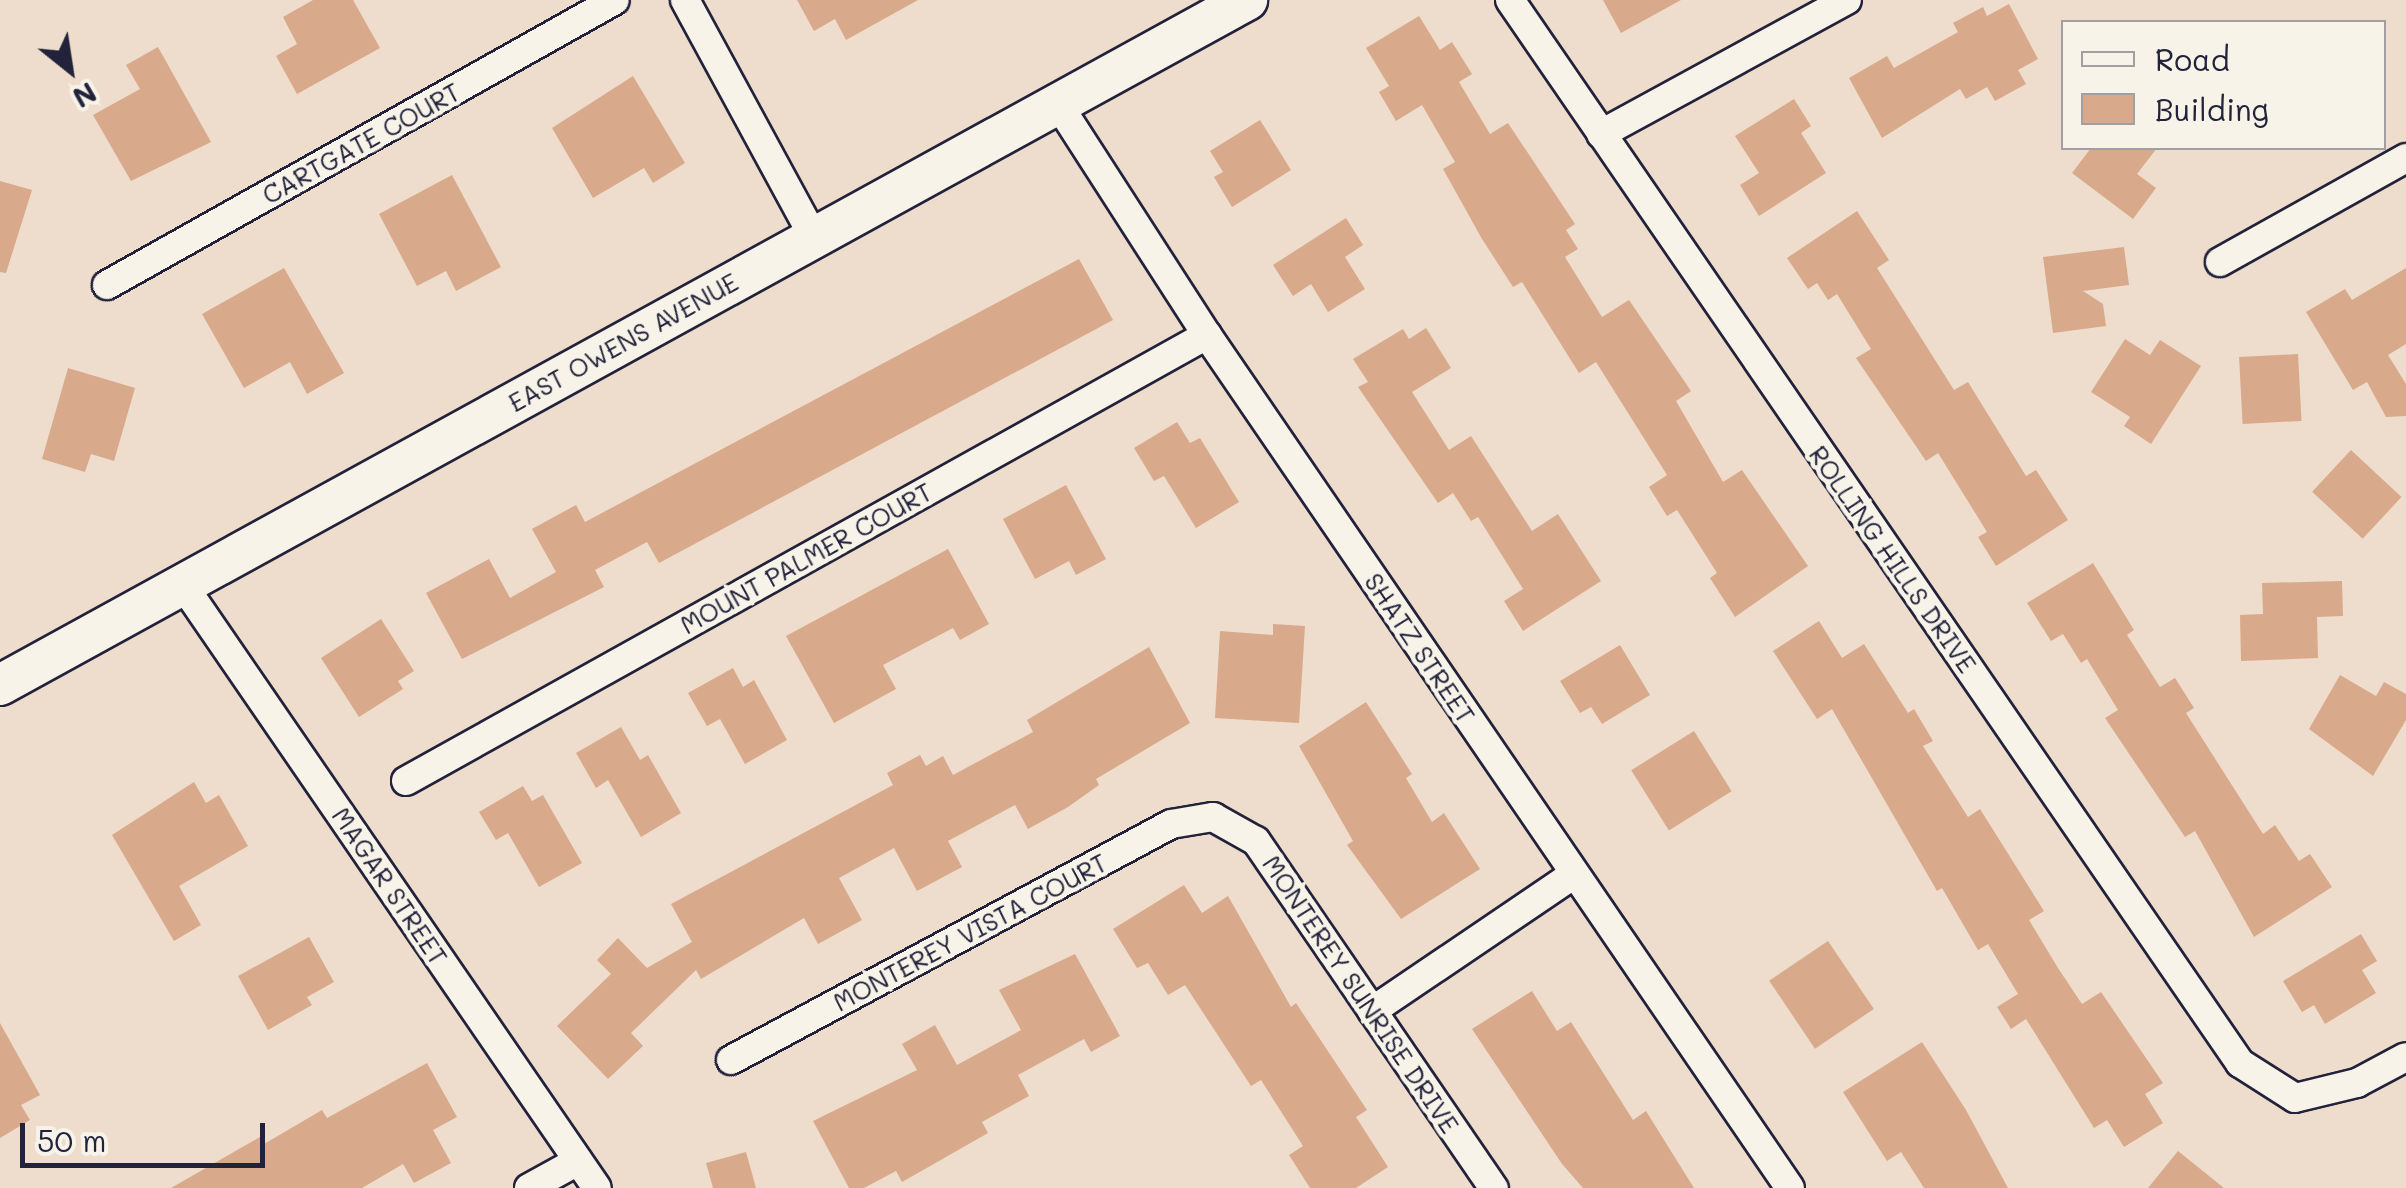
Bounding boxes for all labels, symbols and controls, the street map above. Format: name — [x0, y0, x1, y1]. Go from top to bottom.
north arrow — [20, 20, 120, 120]
legend — [2061, 20, 2386, 150]
text: Road — [2155, 39, 2230, 79]
text: N — [67, 75, 103, 117]
street label: CARTGATE COURT — [257, 76, 465, 210]
text: Building — [2155, 89, 2269, 129]
street label: EAST OWENS AVENUE — [503, 266, 743, 418]
street label: ROLLING HILLS DRIVE — [1803, 440, 1983, 678]
street label: MOUNT PALMER COURT — [675, 476, 937, 640]
street label: SHATZ STREET — [1359, 567, 1481, 729]
street label: MAGAR STREET — [326, 801, 454, 971]
street label: MONTEREY VISTA COURT — [828, 847, 1112, 1017]
street label: MONTEREY SUNRISE DRIVE — [1257, 850, 1465, 1138]
scale bar — [25, 1103, 270, 1165]
text: 50 m — [37, 1120, 107, 1160]

